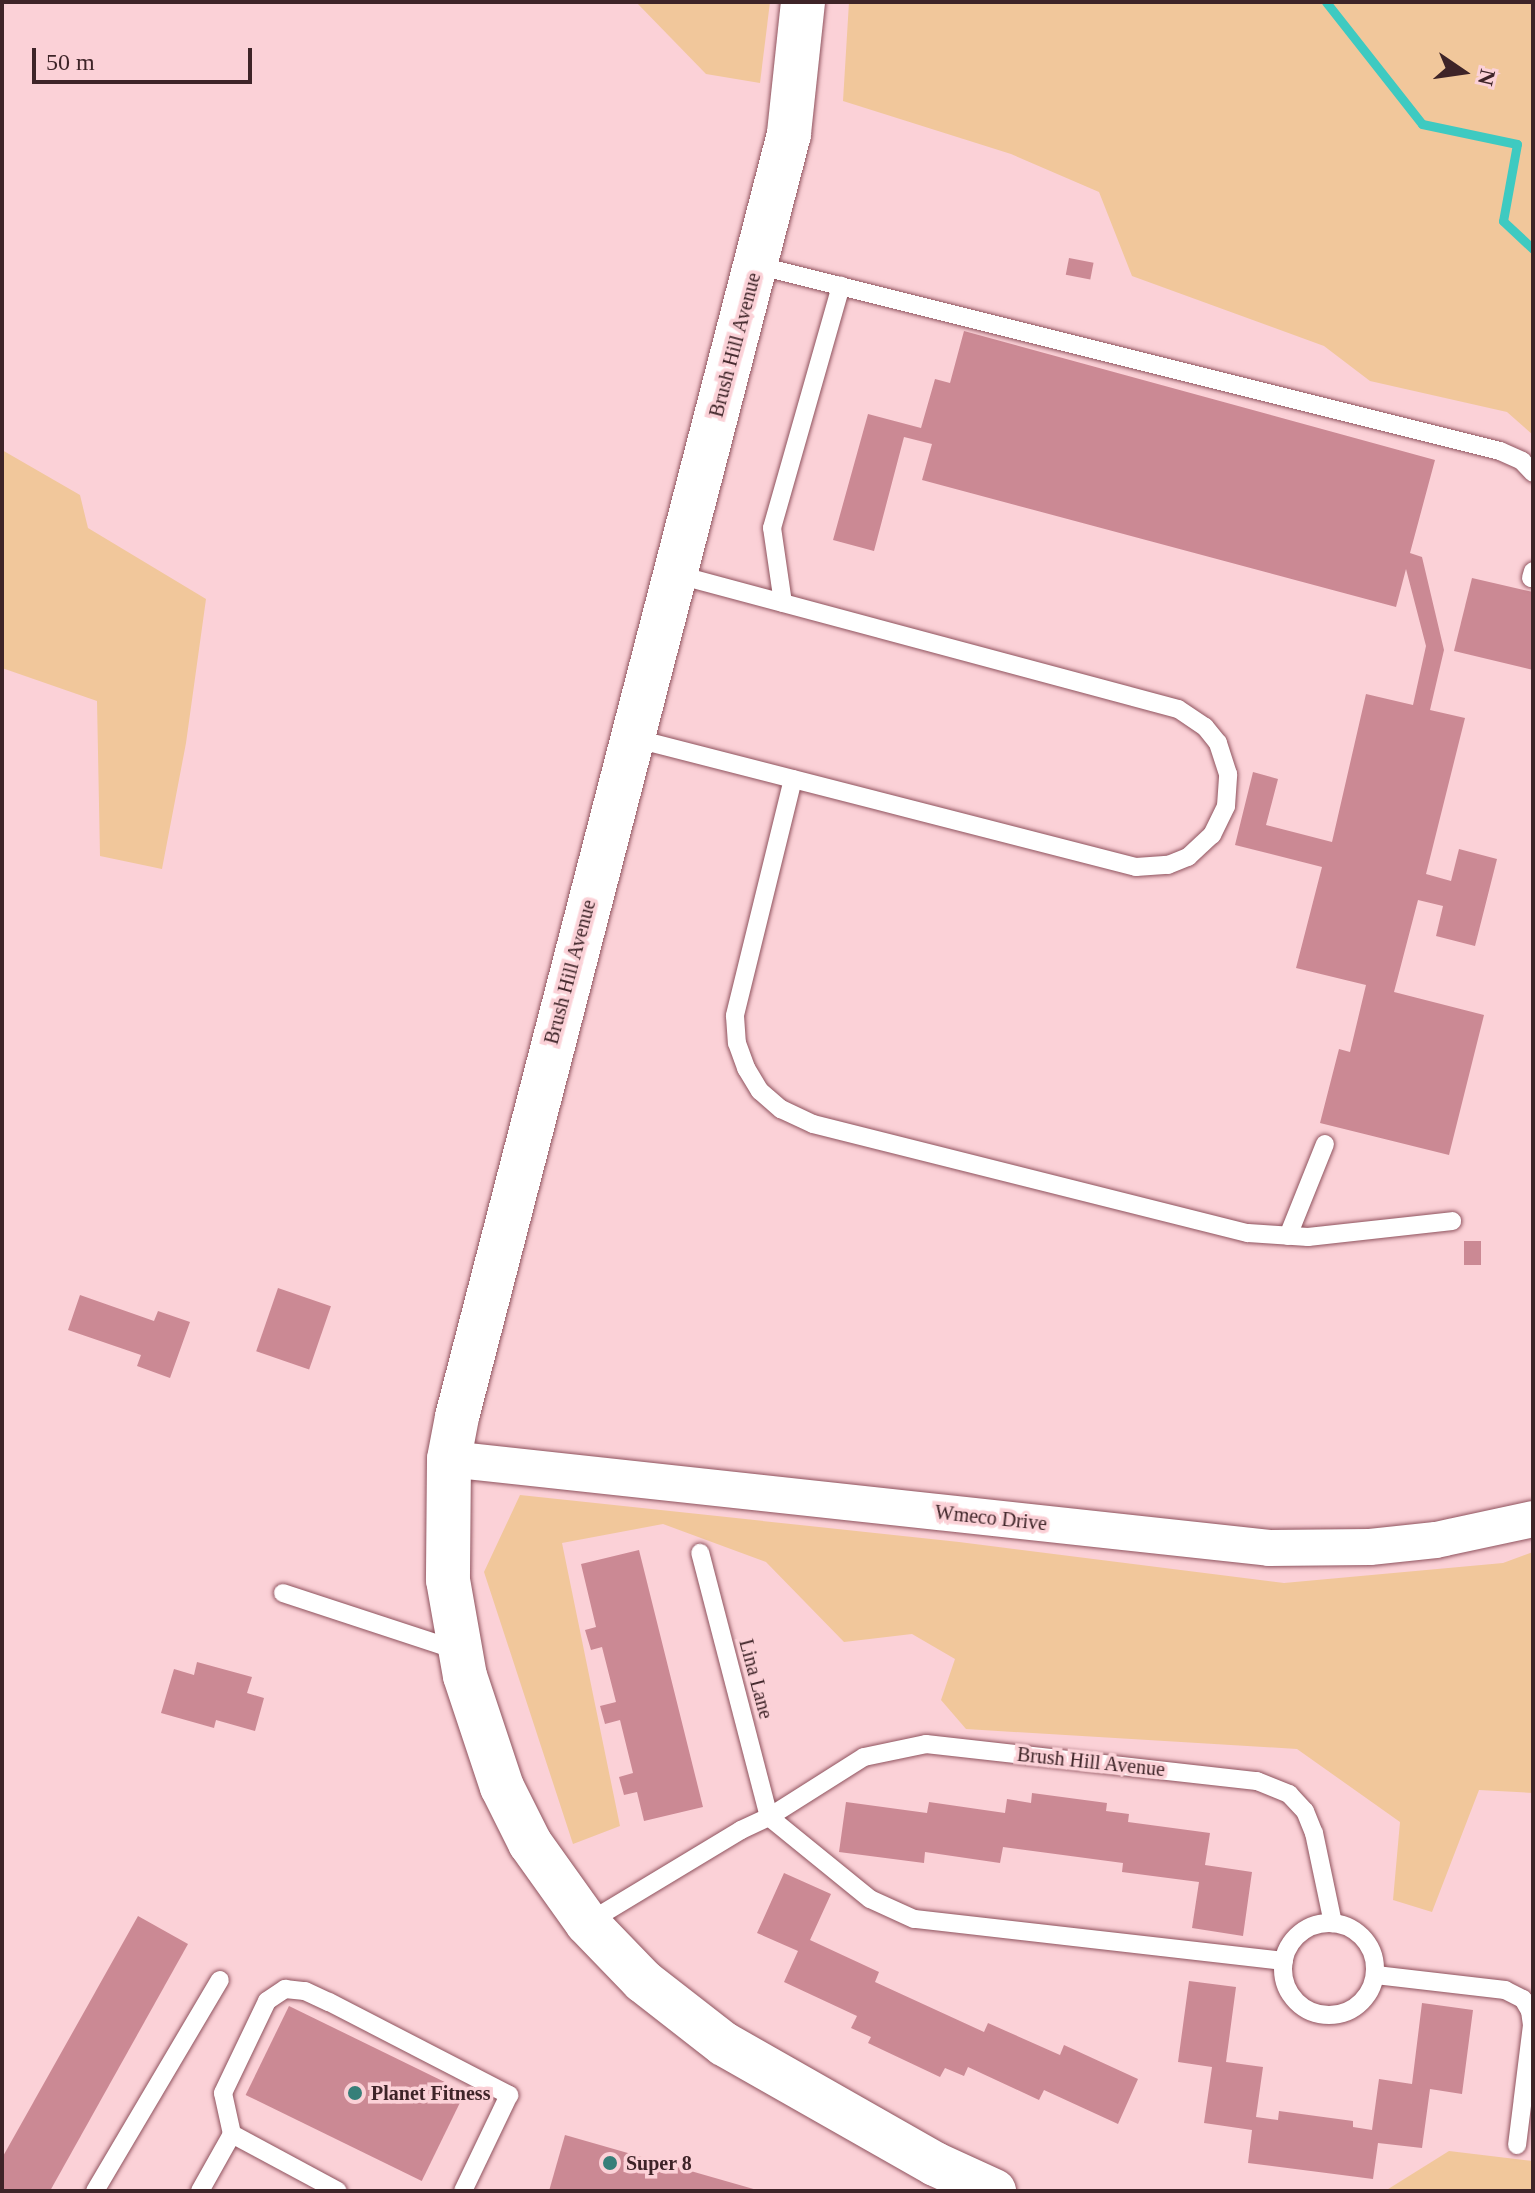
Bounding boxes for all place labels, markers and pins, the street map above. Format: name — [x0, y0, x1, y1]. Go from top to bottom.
place label: Planet Fitness — [371, 2081, 490, 2105]
marker: Planet Fitness — [346, 2084, 364, 2102]
place label: Super 8 — [626, 2151, 692, 2175]
marker: Super 8 — [601, 2154, 619, 2172]

